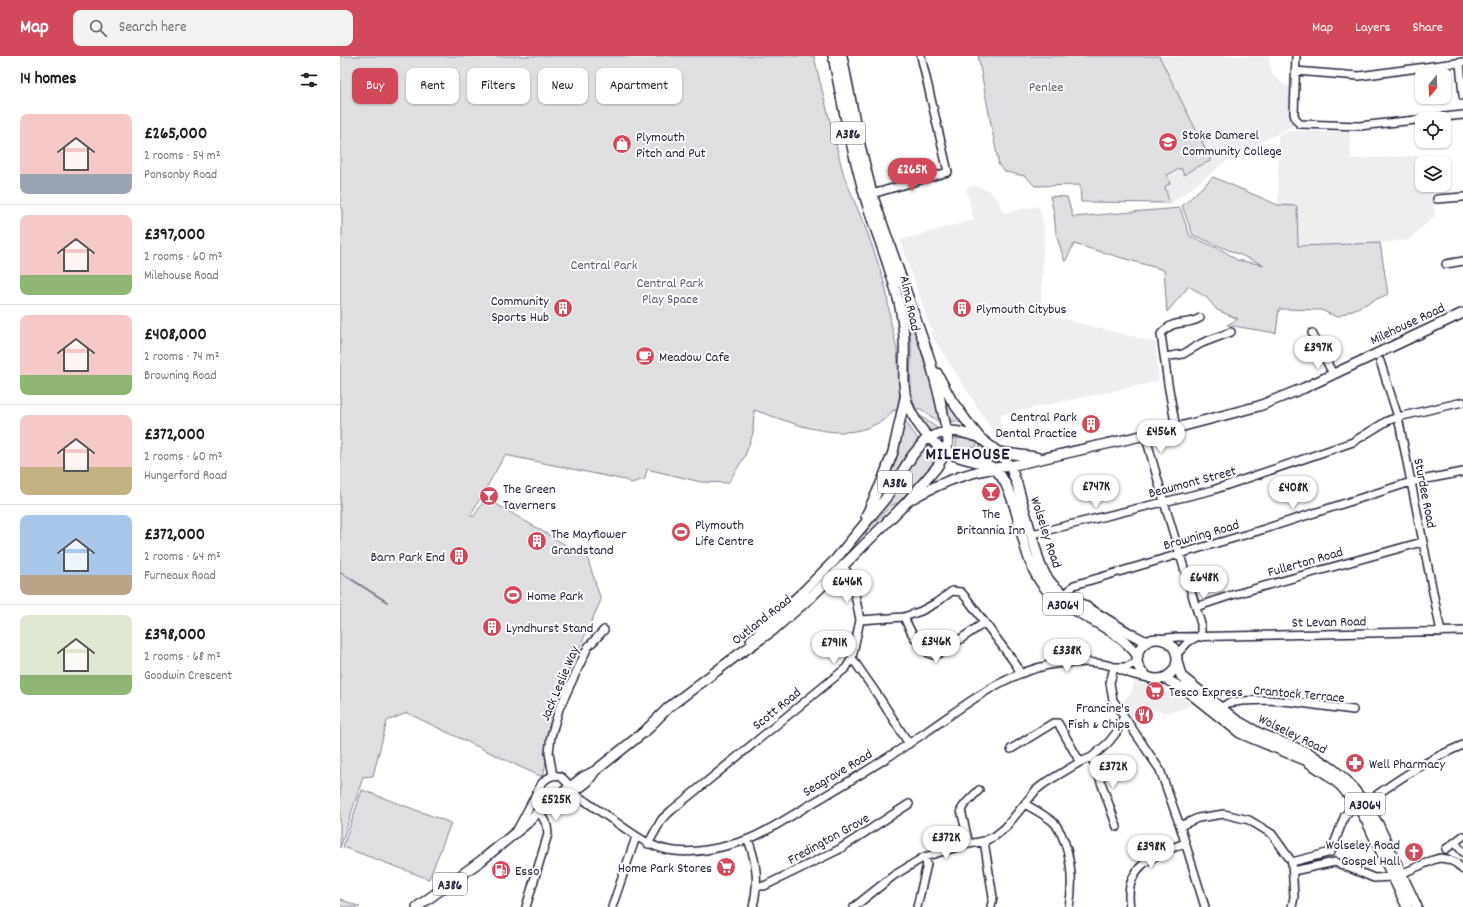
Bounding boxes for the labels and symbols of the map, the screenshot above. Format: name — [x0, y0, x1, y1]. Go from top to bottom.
north arrow — [1415, 68, 1451, 104]
park label: Penlee — [1029, 78, 1063, 98]
road number: A386 — [831, 122, 865, 144]
place label: Stoke Damerel Community College — [1182, 126, 1282, 162]
place label: Plymouth Pitch and Put — [636, 128, 706, 164]
school or university icon: Stoke Damerel Community College — [1157, 131, 1179, 153]
shop icon: Plymouth Pitch and Put — [611, 133, 633, 155]
pin: £265K — [884, 158, 940, 192]
park label: Central Park — [571, 256, 638, 276]
park label: Central Park Play Space — [637, 274, 704, 310]
street label: Alma Road — [893, 274, 925, 333]
place label: Community Sports Hub — [491, 292, 549, 328]
building icon: Community Sports Hub — [552, 297, 574, 319]
building icon: Plymouth Citybus — [951, 297, 973, 319]
street label: Milehouse Road — [1367, 299, 1448, 351]
place label: Plymouth Citybus — [976, 300, 1066, 320]
pin: £397K — [1290, 336, 1346, 370]
cafe icon: Meadow Cafe — [634, 345, 656, 367]
place label: Meadow Cafe — [659, 348, 730, 368]
place label: Central Park Dental Practice — [996, 408, 1077, 444]
building icon: Central Park Dental Practice — [1080, 413, 1102, 435]
pin: £456K — [1133, 420, 1189, 454]
district label: MILEHOUSE — [926, 443, 1011, 468]
street label: Sturdee Road — [1407, 457, 1441, 530]
street label: Beaumont Street — [1146, 462, 1239, 504]
road number: A386 — [878, 471, 912, 493]
pin: £747K — [1068, 475, 1124, 509]
pin: £408K — [1265, 476, 1321, 510]
place label: The Green Taverners — [503, 480, 556, 516]
bar icon: The Britannia Inn — [980, 481, 1002, 503]
bar icon: The Green Taverners — [478, 485, 500, 507]
street label: Wolseley Road — [1024, 494, 1066, 571]
place label: The Britannia Inn — [957, 505, 1025, 541]
place label: Plymouth Life Centre — [695, 516, 754, 552]
street label: Browning Road — [1161, 516, 1242, 556]
sports icon: Plymouth Life Centre — [670, 521, 692, 543]
place label: The Mayflower Grandstand — [551, 525, 627, 561]
building icon: The Mayflower Grandstand — [526, 530, 548, 552]
street label: Fullerton Road — [1266, 543, 1346, 583]
building icon: Barn Park End — [448, 545, 470, 567]
place label: Barn Park End — [370, 548, 445, 568]
pin: £648K — [1176, 566, 1232, 600]
pin: £646K — [819, 570, 875, 604]
sports icon: Home Park — [502, 584, 524, 606]
place label: Home Park — [527, 587, 583, 607]
street label: Outland Road — [728, 591, 797, 650]
road number: A3064 — [1043, 593, 1083, 615]
street label: St Levan Road — [1292, 612, 1367, 634]
building icon: Lyndhurst Stand — [481, 616, 503, 638]
place label: Lyndhurst Stand — [506, 619, 593, 639]
pin: £346K — [908, 630, 964, 664]
pin: £791K — [806, 631, 862, 665]
pin: £338K — [1039, 639, 1095, 673]
street label: Jack Leslie Way — [536, 643, 586, 724]
supermarket icon: Tesco Express — [1144, 680, 1166, 702]
street label: Crantock Terrace — [1252, 681, 1345, 709]
place label: Tesco Express — [1169, 683, 1243, 703]
street label: Scott Road — [749, 684, 806, 735]
place label: Francine's Fish & Chips — [1068, 699, 1130, 735]
restaurant icon: Francine's Fish & Chips — [1133, 704, 1155, 726]
street label: Wolseley Road — [1254, 710, 1330, 760]
street label: Seagrave Road — [799, 745, 877, 802]
pharmacy icon: Well Pharmacy — [1344, 752, 1366, 774]
pin: £372K — [1085, 755, 1141, 789]
place label: Well Pharmacy — [1369, 755, 1445, 775]
pin: £525K — [528, 788, 584, 822]
road number: A3064 — [1345, 793, 1385, 815]
street label: Fredington Grove — [784, 809, 874, 871]
pin: £372K — [918, 826, 974, 860]
pin: £398K — [1123, 835, 1179, 869]
place label: Wolseley Road Gospel Hall — [1326, 836, 1401, 872]
church icon: Wolseley Road Gospel Hall — [1403, 841, 1425, 863]
supermarket icon: Home Park Stores — [715, 856, 737, 878]
fuel station icon: Esso — [490, 859, 512, 881]
place label: Home Park Stores — [618, 859, 712, 879]
place label: Esso — [515, 862, 539, 882]
road number: A386 — [433, 873, 467, 895]

